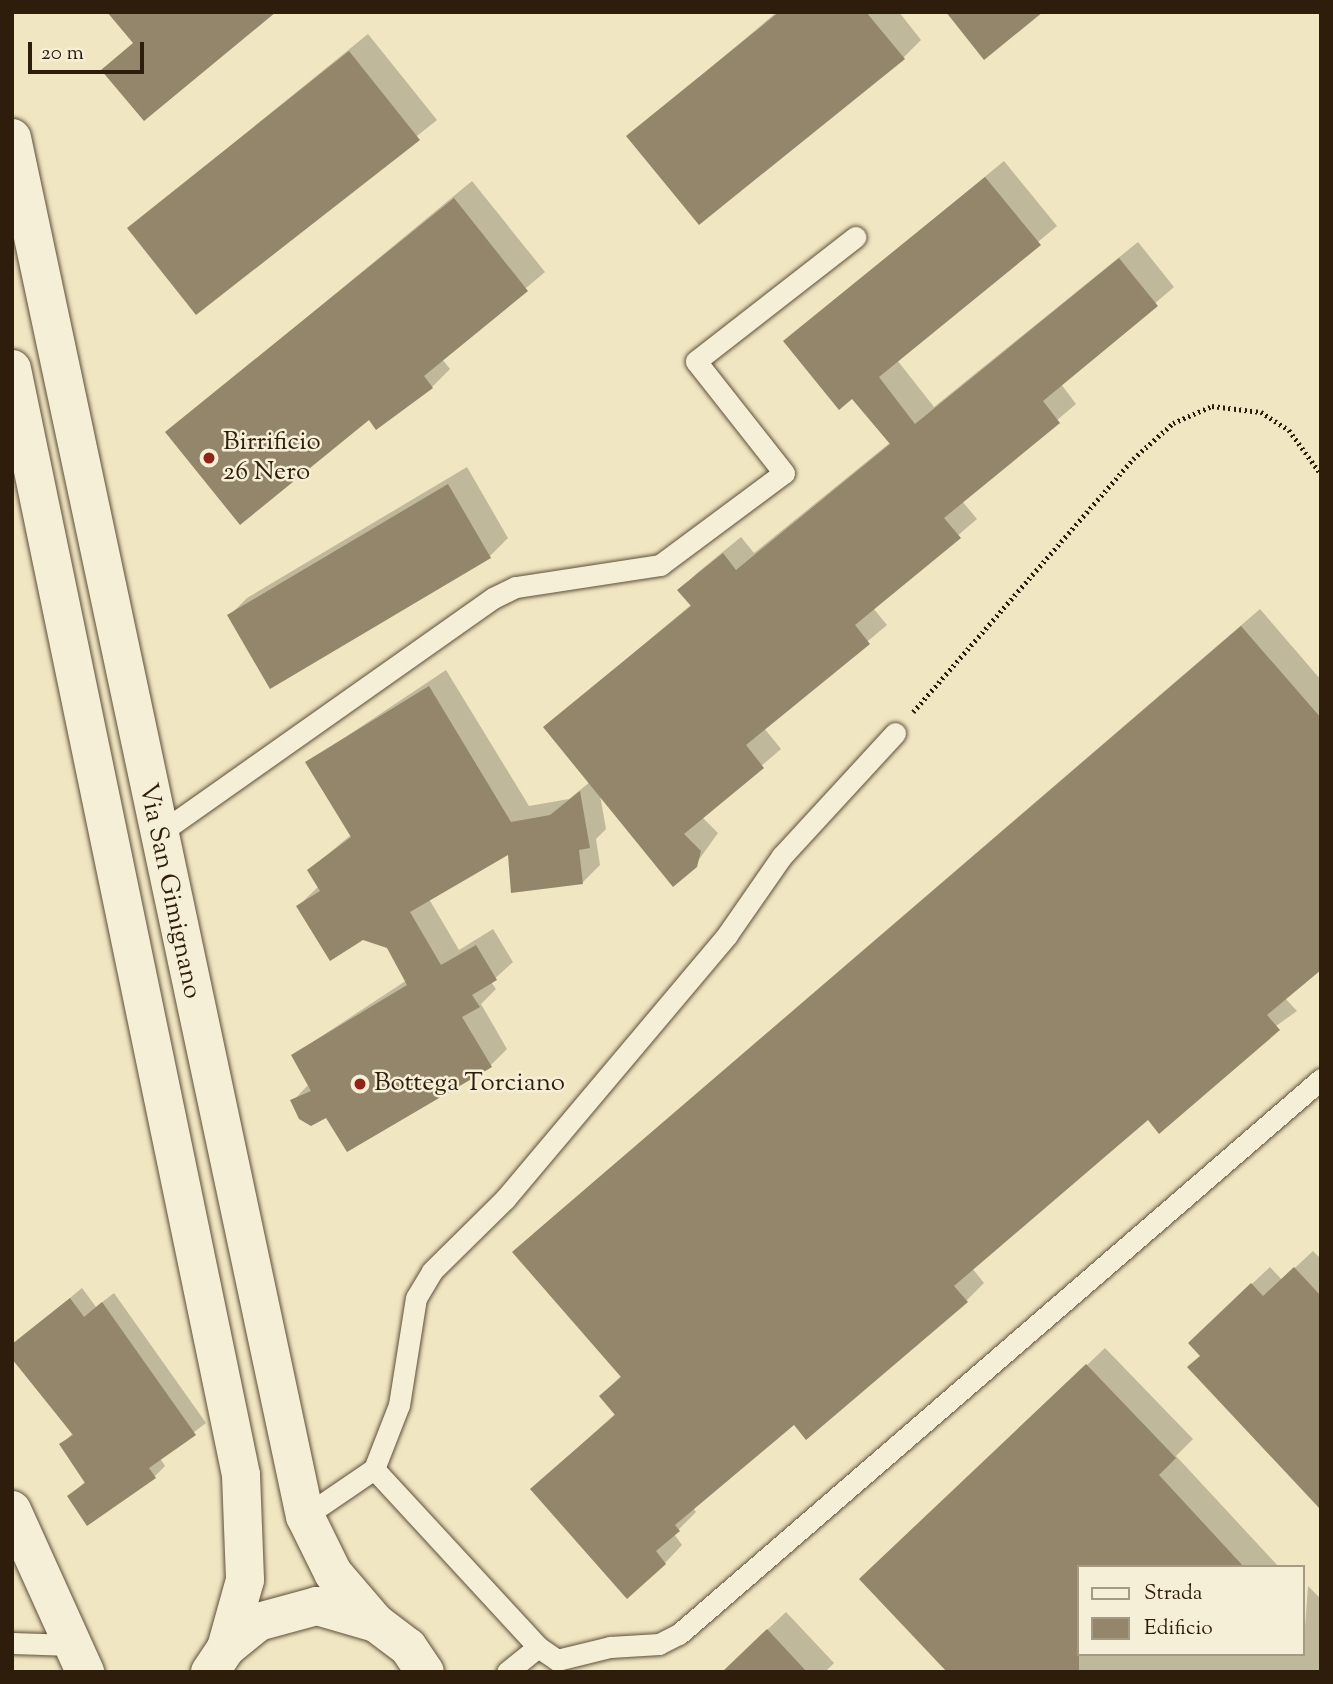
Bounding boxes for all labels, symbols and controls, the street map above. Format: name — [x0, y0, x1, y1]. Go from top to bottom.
scale bar — [32, 28, 147, 72]
text: 20 m — [41, 39, 84, 69]
place label: Birrificio 26 Nero — [223, 427, 321, 488]
marker: Birrificio 26 Nero — [201, 450, 217, 466]
street label: Via San Gimignano — [131, 780, 207, 1002]
place label: Bottega Torciano — [374, 1068, 565, 1100]
marker: Bottega Torciano — [352, 1076, 368, 1092]
legend — [1078, 1565, 1305, 1656]
text: Strada — [1144, 1579, 1203, 1609]
text: Edificio — [1144, 1614, 1213, 1644]

